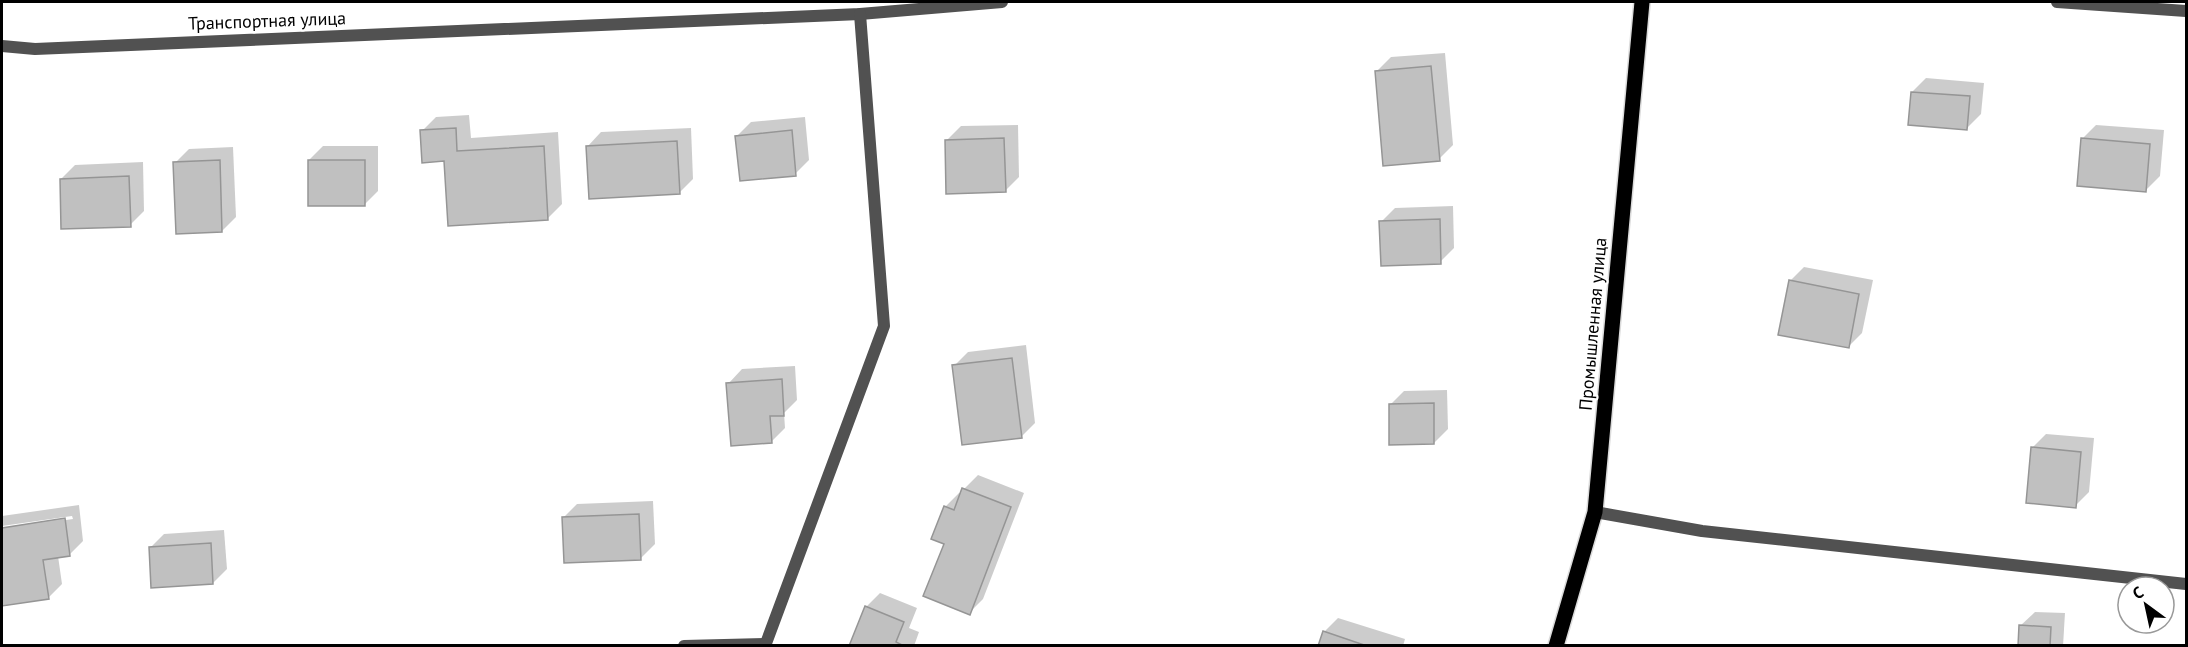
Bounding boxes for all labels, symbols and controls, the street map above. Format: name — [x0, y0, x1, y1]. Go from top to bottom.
street label: Транспортная улица — [188, 6, 346, 35]
street label: Промышленная улица — [1573, 236, 1612, 411]
north arrow — [2116, 575, 2176, 635]
text: С — [2129, 582, 2147, 603]

